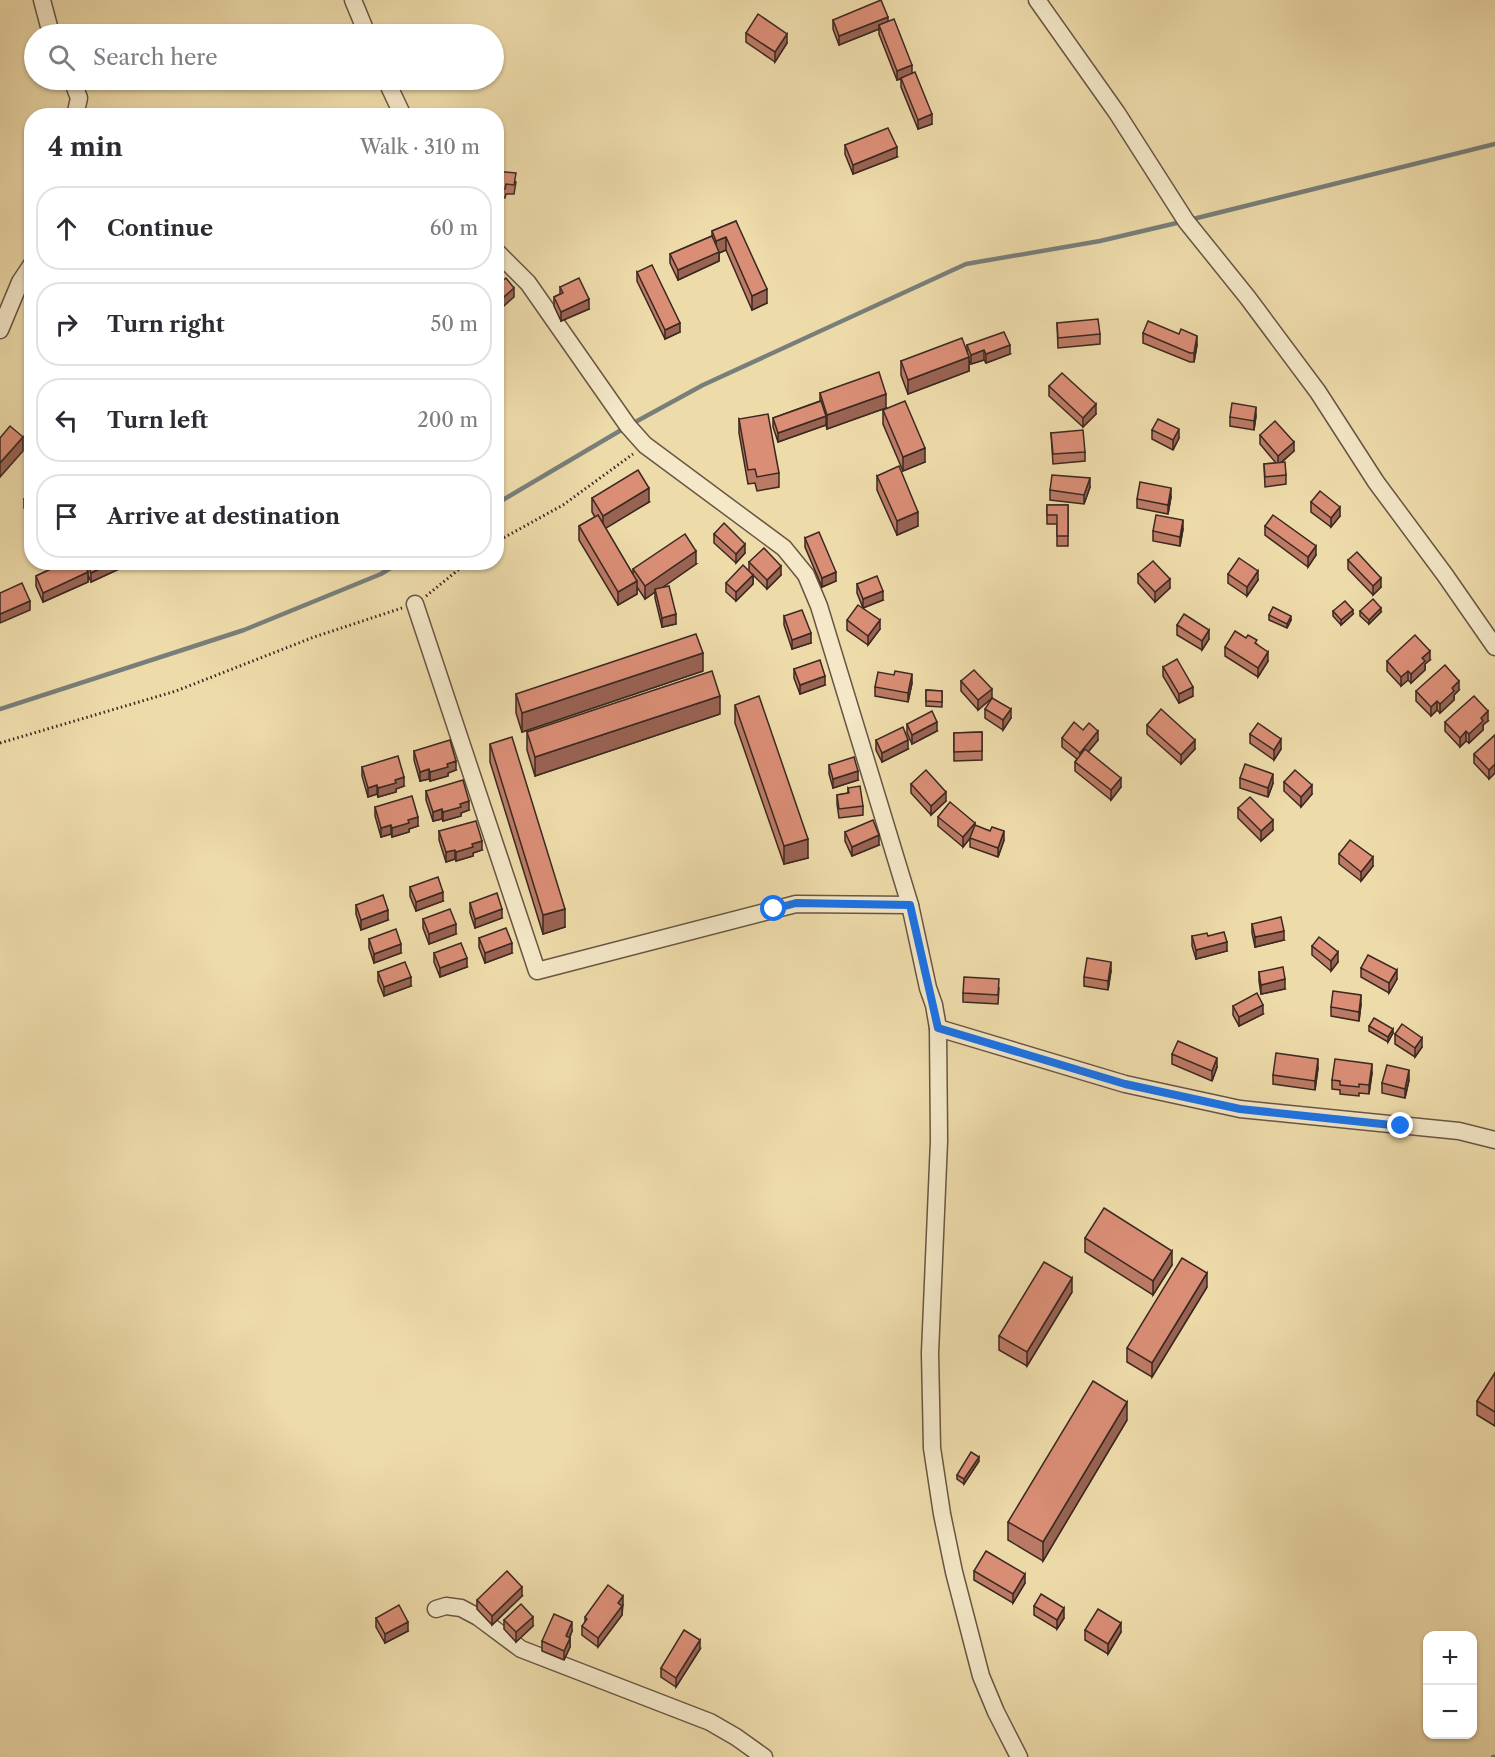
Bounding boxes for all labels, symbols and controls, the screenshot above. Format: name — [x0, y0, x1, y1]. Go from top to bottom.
search box — [24, 24, 504, 90]
icon: search — [45, 41, 78, 74]
text: Search here — [93, 44, 218, 71]
text: 4 min — [48, 131, 123, 163]
text: Walk · 310 m — [360, 135, 480, 159]
icon: ahead — [50, 212, 83, 245]
text: Continue — [107, 215, 213, 242]
text: 60 m — [430, 216, 478, 240]
icon: right — [50, 308, 83, 341]
text: Turn right — [107, 311, 225, 338]
text: 50 m — [431, 312, 478, 336]
icon: left — [50, 404, 83, 437]
text: Turn left — [107, 407, 208, 434]
text: 200 m — [417, 408, 478, 432]
icon: arrive — [50, 500, 83, 533]
text: Arrive at destination — [107, 503, 340, 530]
route start — [760, 895, 786, 921]
route end — [1387, 1112, 1413, 1138]
map controls — [1423, 1631, 1477, 1739]
button: + — [1423, 1631, 1477, 1685]
button: − — [1423, 1685, 1477, 1739]

